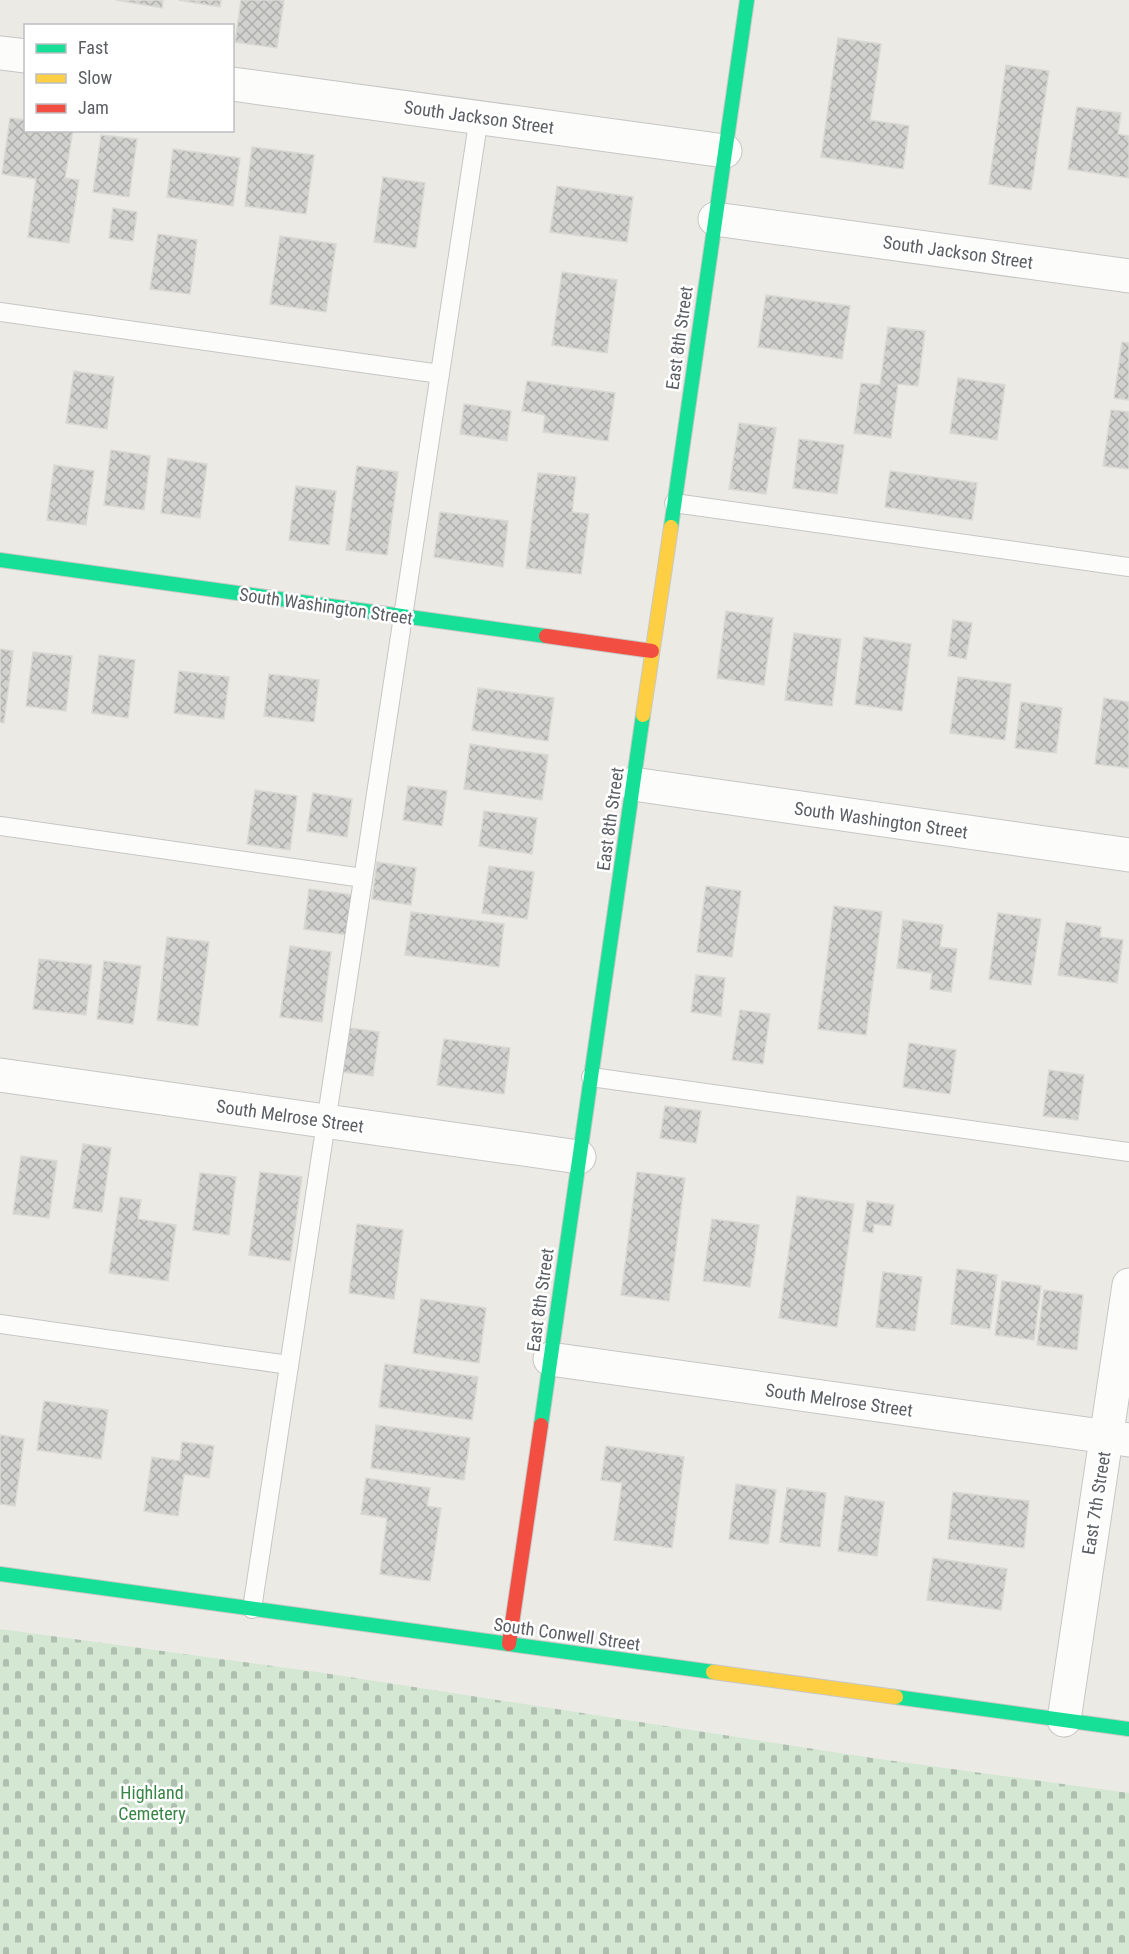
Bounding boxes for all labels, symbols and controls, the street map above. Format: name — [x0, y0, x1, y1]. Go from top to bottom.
legend — [24, 24, 234, 132]
text: Fast — [78, 37, 109, 58]
text: Slow — [78, 67, 113, 88]
street label: South Jackson Street — [403, 96, 555, 138]
text: Jam — [78, 97, 109, 118]
street label: South Jackson Street — [882, 231, 1034, 273]
street label: East 8th Street — [661, 285, 697, 391]
street label: South Washington Street — [238, 583, 414, 629]
street label: East 8th Street — [592, 766, 628, 872]
street label: South Washington Street — [793, 797, 969, 843]
street label: South Melrose Street — [215, 1095, 365, 1137]
street label: East 8th Street — [522, 1247, 558, 1353]
street label: South Melrose Street — [764, 1379, 914, 1421]
street label: East 7th Street — [1077, 1450, 1115, 1556]
street label: South Conwell Street — [492, 1613, 642, 1655]
park label: Highland Cemetery — [118, 1782, 186, 1824]

